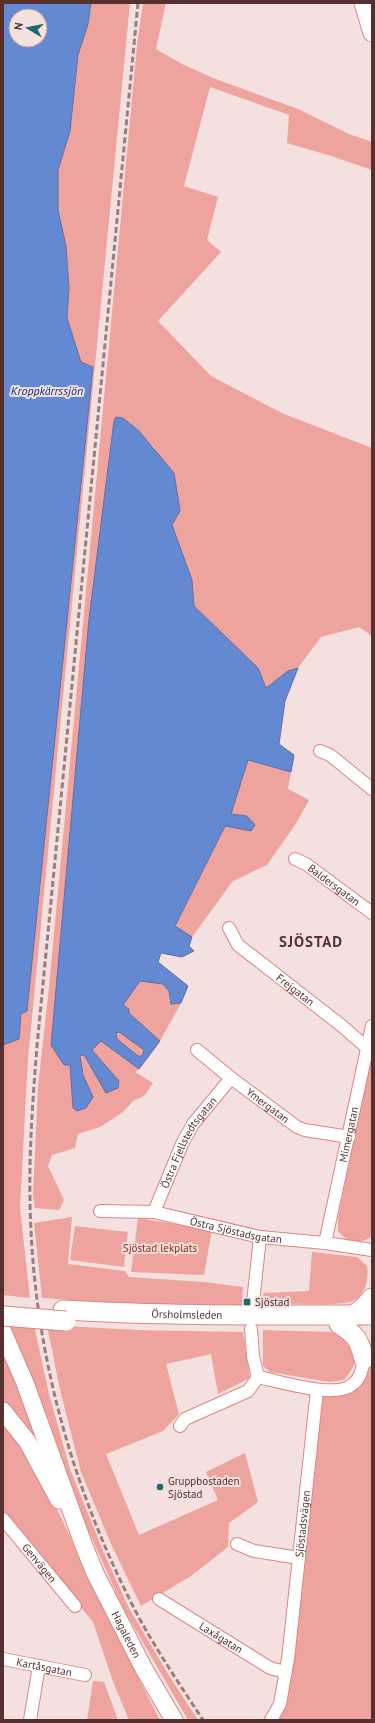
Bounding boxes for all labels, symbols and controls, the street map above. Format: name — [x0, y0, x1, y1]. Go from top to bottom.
north arrow — [8, 8, 48, 48]
text: N — [11, 21, 26, 31]
water label: Kroppkärrssjön — [11, 383, 83, 398]
street label: Baldersgatan — [305, 861, 363, 909]
district label: SJÖSTAD — [279, 932, 343, 951]
street label: Frejgatan — [274, 970, 317, 1009]
street label: Ymergatan — [244, 1085, 292, 1126]
street label: Östra Fjellstedtsgatan — [158, 1094, 220, 1190]
street label: Mimergatan — [336, 1105, 361, 1164]
street label: Östra Sjöstadsgatan — [189, 1214, 283, 1246]
park label: Sjöstad lekplats — [123, 1241, 198, 1255]
place label: Sjöstad — [255, 1295, 289, 1309]
marker: Sjöstad — [242, 1297, 252, 1307]
street label: Örsholmsleden — [151, 1307, 222, 1322]
place label: Gruppbostaden Sjöstad — [168, 1474, 239, 1501]
marker: Gruppbostaden Sjöstad — [155, 1482, 165, 1492]
street label: Sjöstadsvägen — [292, 1490, 313, 1558]
street label: Genvägen — [19, 1540, 60, 1585]
street label: Hagaleden — [109, 1609, 144, 1660]
street label: Laxågatan — [197, 1619, 245, 1656]
street label: Kartåsgatan — [15, 1655, 73, 1679]

